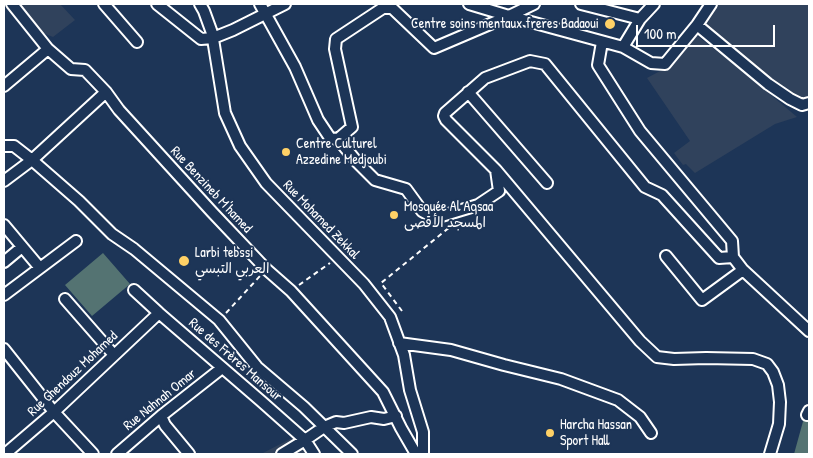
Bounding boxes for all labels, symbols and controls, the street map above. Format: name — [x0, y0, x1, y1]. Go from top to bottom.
scale bar — [638, 15, 777, 47]
place label: Centre soins mentaux freres Badaoui — [411, 16, 599, 32]
marker: Centre soins mentaux freres Badaoui — [603, 17, 617, 31]
text: 100 m — [644, 23, 677, 44]
place label: Centre Culturel Azzedine Medjoubi — [296, 136, 387, 168]
street label: Rue Benzineb M'hamed — [167, 143, 255, 237]
marker: Centre Culturel Azzedine Medjoubi — [280, 146, 292, 158]
street label: Rue Mohamed Zekkal — [279, 177, 363, 263]
place label: Mosquée Al Aqsaa المسجد الأقصى — [404, 199, 493, 232]
marker: Mosquée Al Aqsaa المسجد الأقصى — [388, 209, 400, 221]
place label: Larbi tebssi العربي التبسي — [195, 245, 269, 278]
marker: Larbi tebssi العربي التبسي — [177, 254, 191, 268]
street label: Rue des Frères Mansour — [185, 315, 285, 405]
street label: Rue Ghendouz Mohamed — [24, 328, 122, 420]
street label: Rue Nahnah Omar — [120, 366, 200, 434]
place label: Harcha Hassan Sport Hall — [560, 417, 632, 450]
marker: Harcha Hassan Sport Hall — [544, 427, 556, 439]

